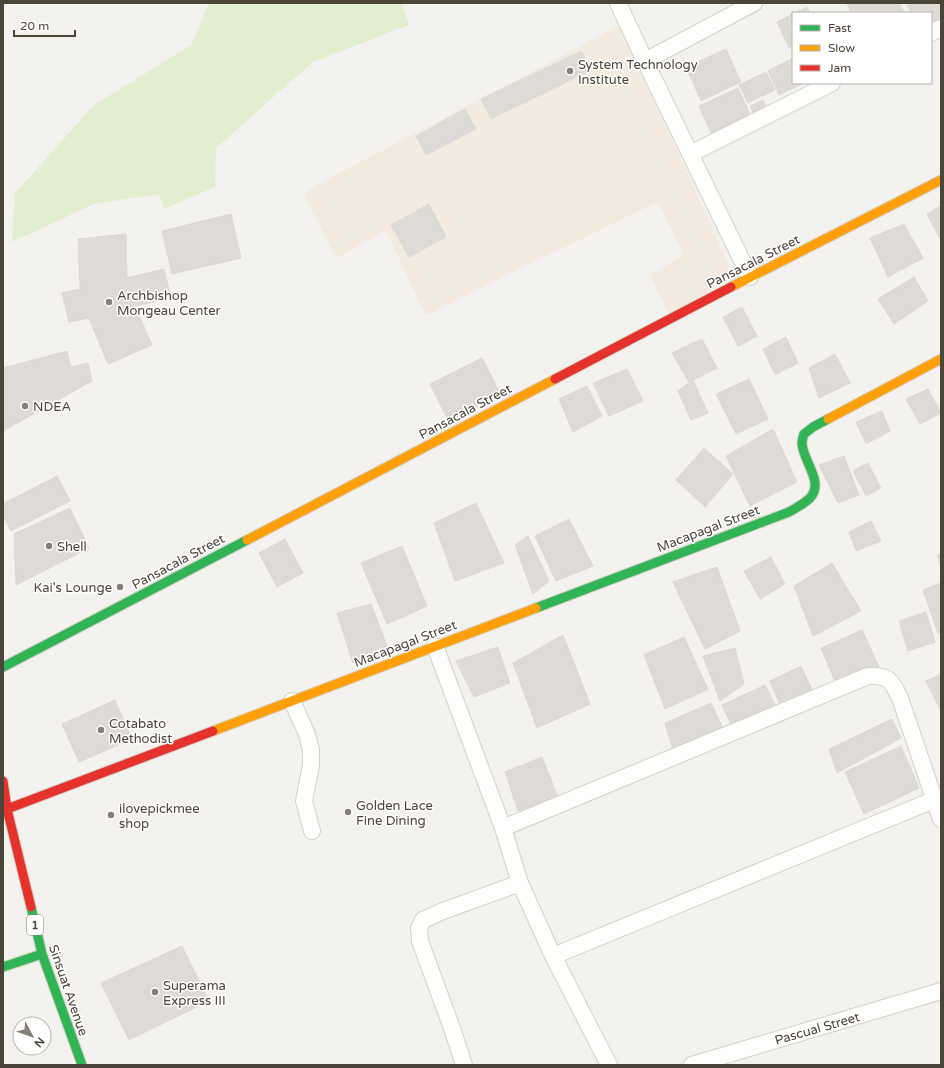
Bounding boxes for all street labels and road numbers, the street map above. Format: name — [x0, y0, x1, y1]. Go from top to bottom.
street label: Pansacala Street — [704, 231, 803, 292]
street label: Pansacala Street — [416, 381, 514, 443]
street label: Macapagal Street — [655, 502, 762, 556]
street label: Pansacala Street — [129, 531, 227, 593]
street label: Macapagal Street — [352, 617, 459, 671]
road number: 1 — [27, 915, 43, 935]
street label: Sinsuat Avenue — [45, 943, 91, 1038]
street label: Pascual Street — [773, 1009, 862, 1049]

